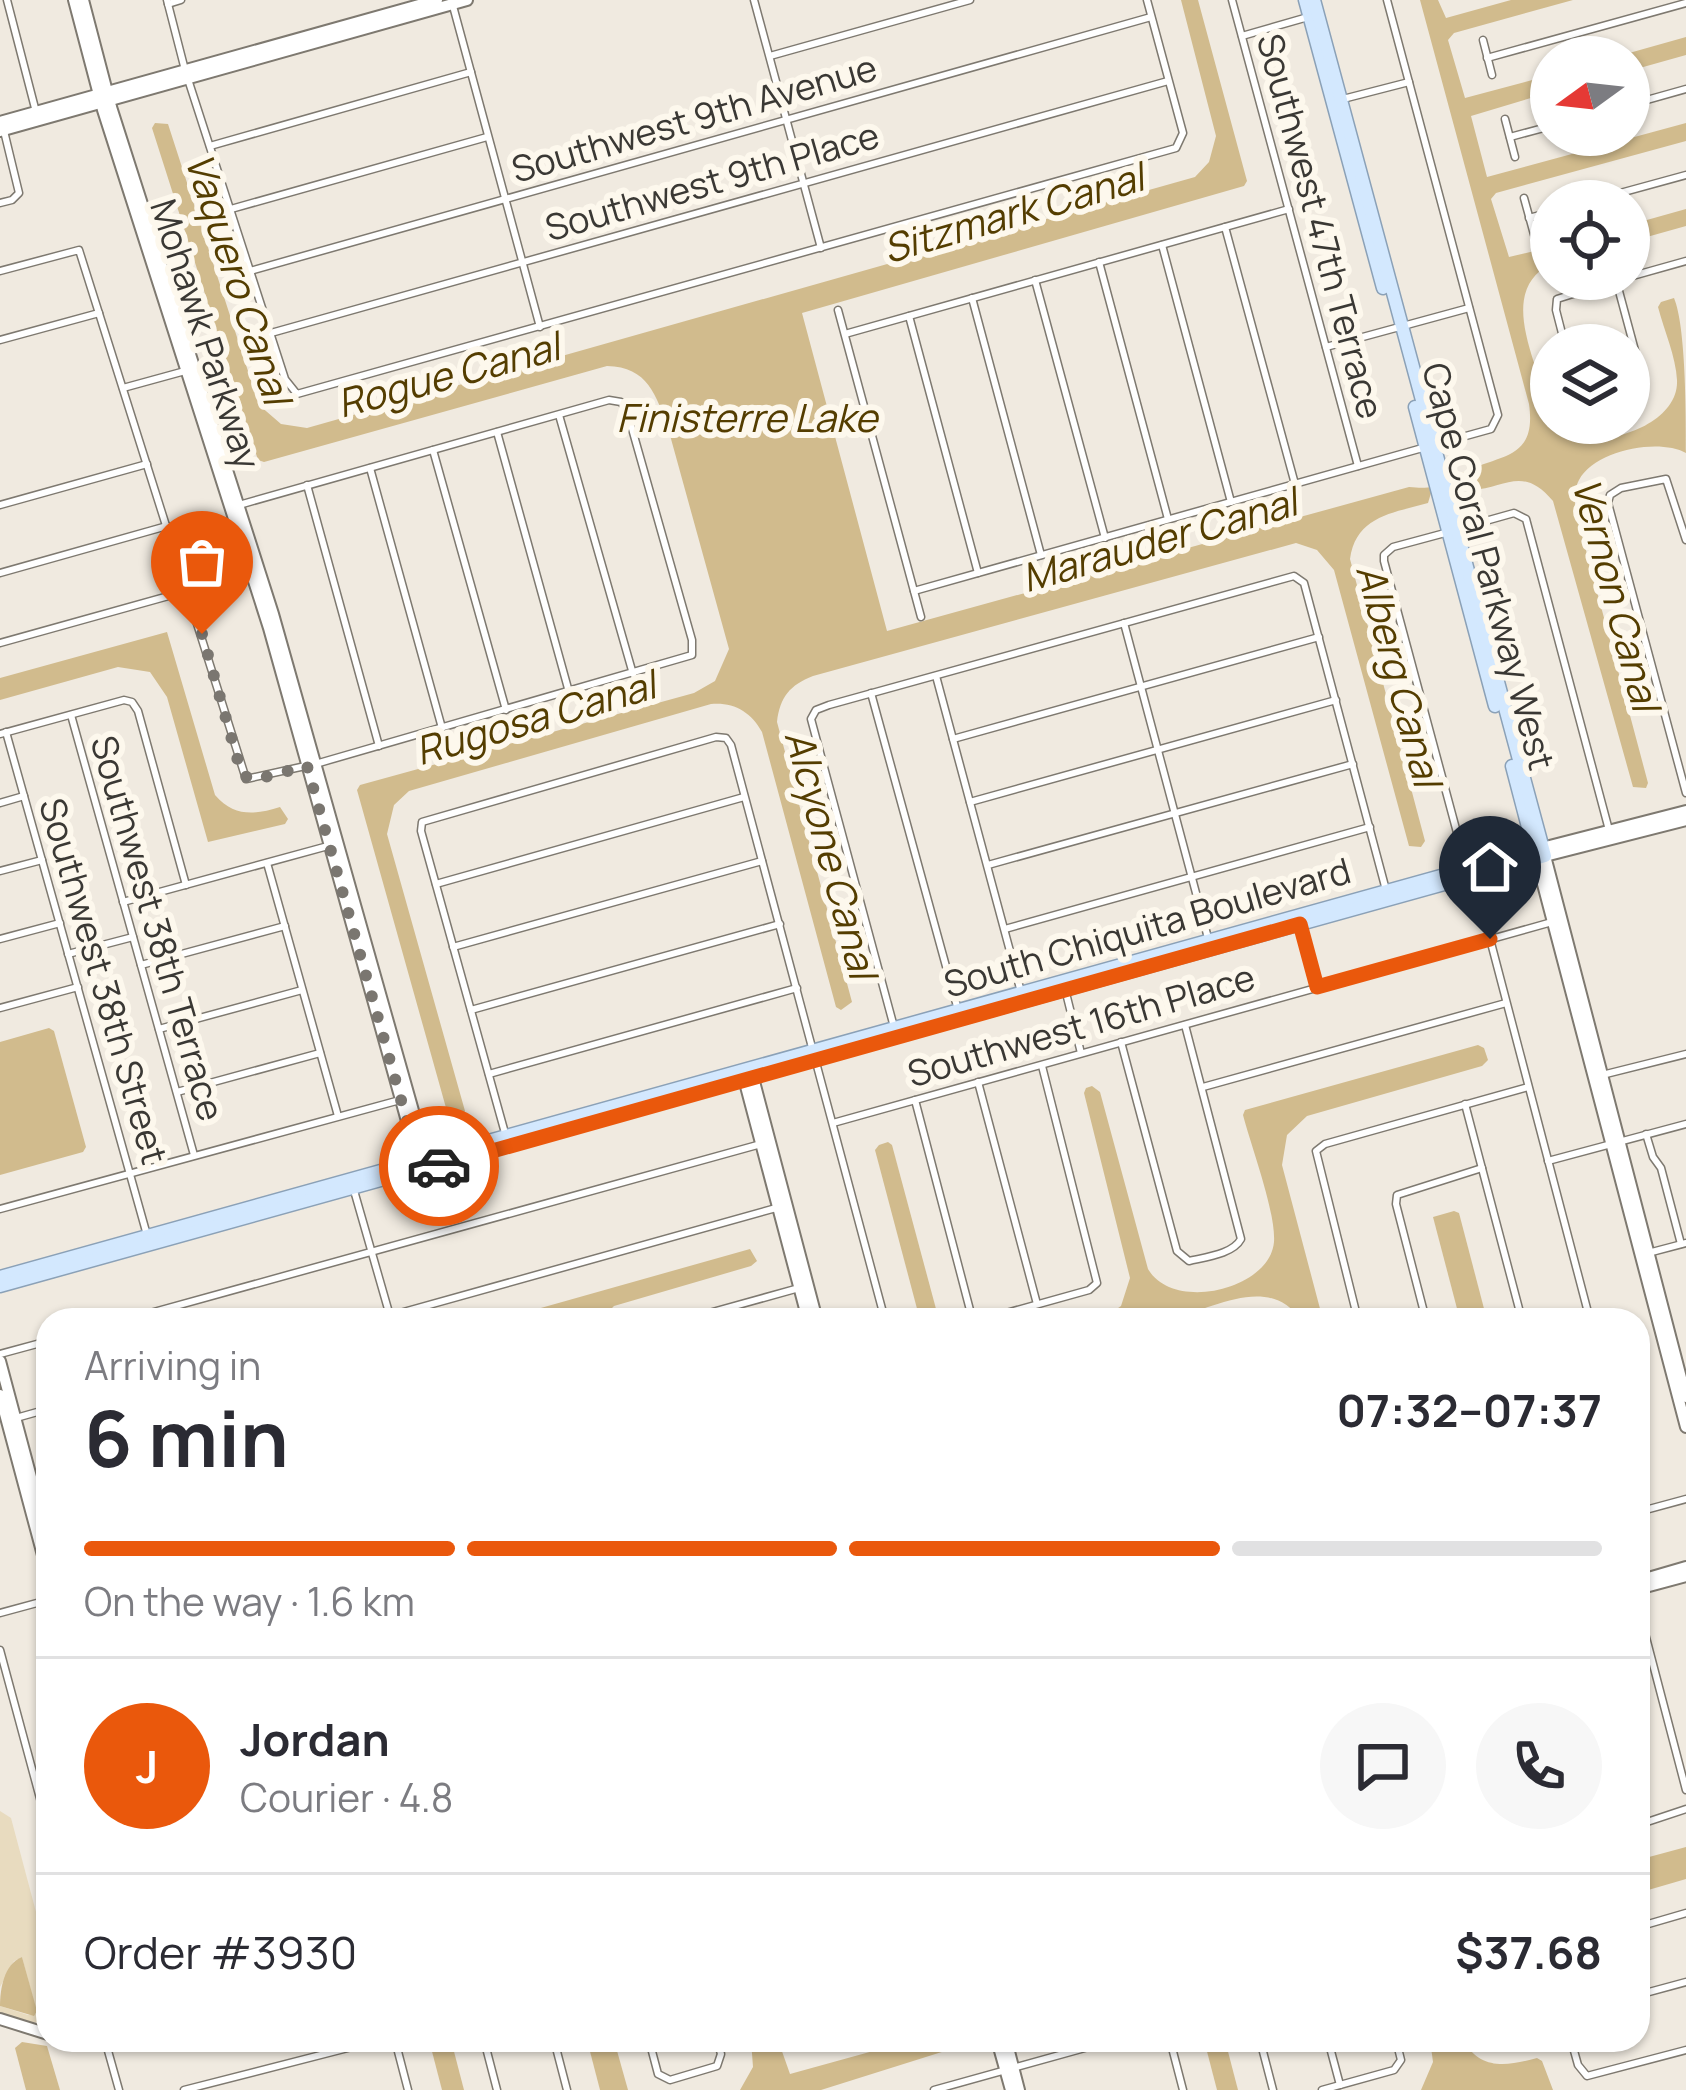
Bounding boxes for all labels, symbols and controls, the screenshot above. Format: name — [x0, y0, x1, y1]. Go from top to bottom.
street label: Southwest 47th Terrace — [1246, 28, 1396, 424]
north arrow — [1530, 36, 1650, 156]
map controls — [1530, 36, 1650, 444]
street label: Southwest 9th Avenue — [506, 42, 882, 194]
street label: Southwest 9th Place — [539, 110, 885, 252]
water label: Vaquero Canal — [173, 146, 306, 415]
water label: Sitzmark Canal — [876, 148, 1154, 275]
button: locate — [1530, 180, 1650, 300]
street label: Mohawk Parkway — [139, 193, 273, 475]
water label: Rogue Canal — [331, 317, 570, 430]
button: layers — [1530, 324, 1650, 444]
street label: Cape Coral Parkway West — [1411, 357, 1567, 775]
water label: Finisterre Lake — [617, 390, 880, 444]
water label: Vernon Canal — [1560, 472, 1675, 721]
water label: Marauder Canal — [1015, 473, 1308, 604]
pin — [151, 511, 253, 634]
icon: bag — [169, 529, 235, 595]
water label: Alberg Canal — [1344, 558, 1457, 797]
water label: Rugosa Canal — [409, 656, 666, 777]
water label: Alcyone Canal — [773, 724, 892, 989]
street label: Southwest 38th Terrace — [80, 730, 236, 1126]
street label: Southwest 38th Street — [28, 792, 180, 1170]
pin — [1439, 816, 1541, 939]
icon: home — [1457, 834, 1523, 900]
street label: South Chiquita Boulevard — [938, 845, 1356, 1009]
street label: Southwest 16th Place — [902, 952, 1260, 1098]
courier — [379, 1106, 499, 1226]
icon: car — [406, 1133, 472, 1199]
text: Arriving in — [84, 1338, 261, 1392]
text: 07:32–07:37 — [1336, 1379, 1602, 1441]
text: 6 min — [84, 1384, 289, 1490]
text: On the way · 1.6 km — [84, 1574, 415, 1628]
button: chat — [1320, 1703, 1446, 1829]
button: phone — [1476, 1703, 1602, 1829]
text: Jordan — [240, 1708, 390, 1770]
text: J — [136, 1735, 158, 1797]
text: Courier · 4.8 — [240, 1770, 453, 1824]
text: Order #3930 — [84, 1921, 357, 1983]
text: $37.68 — [1455, 1921, 1602, 1983]

